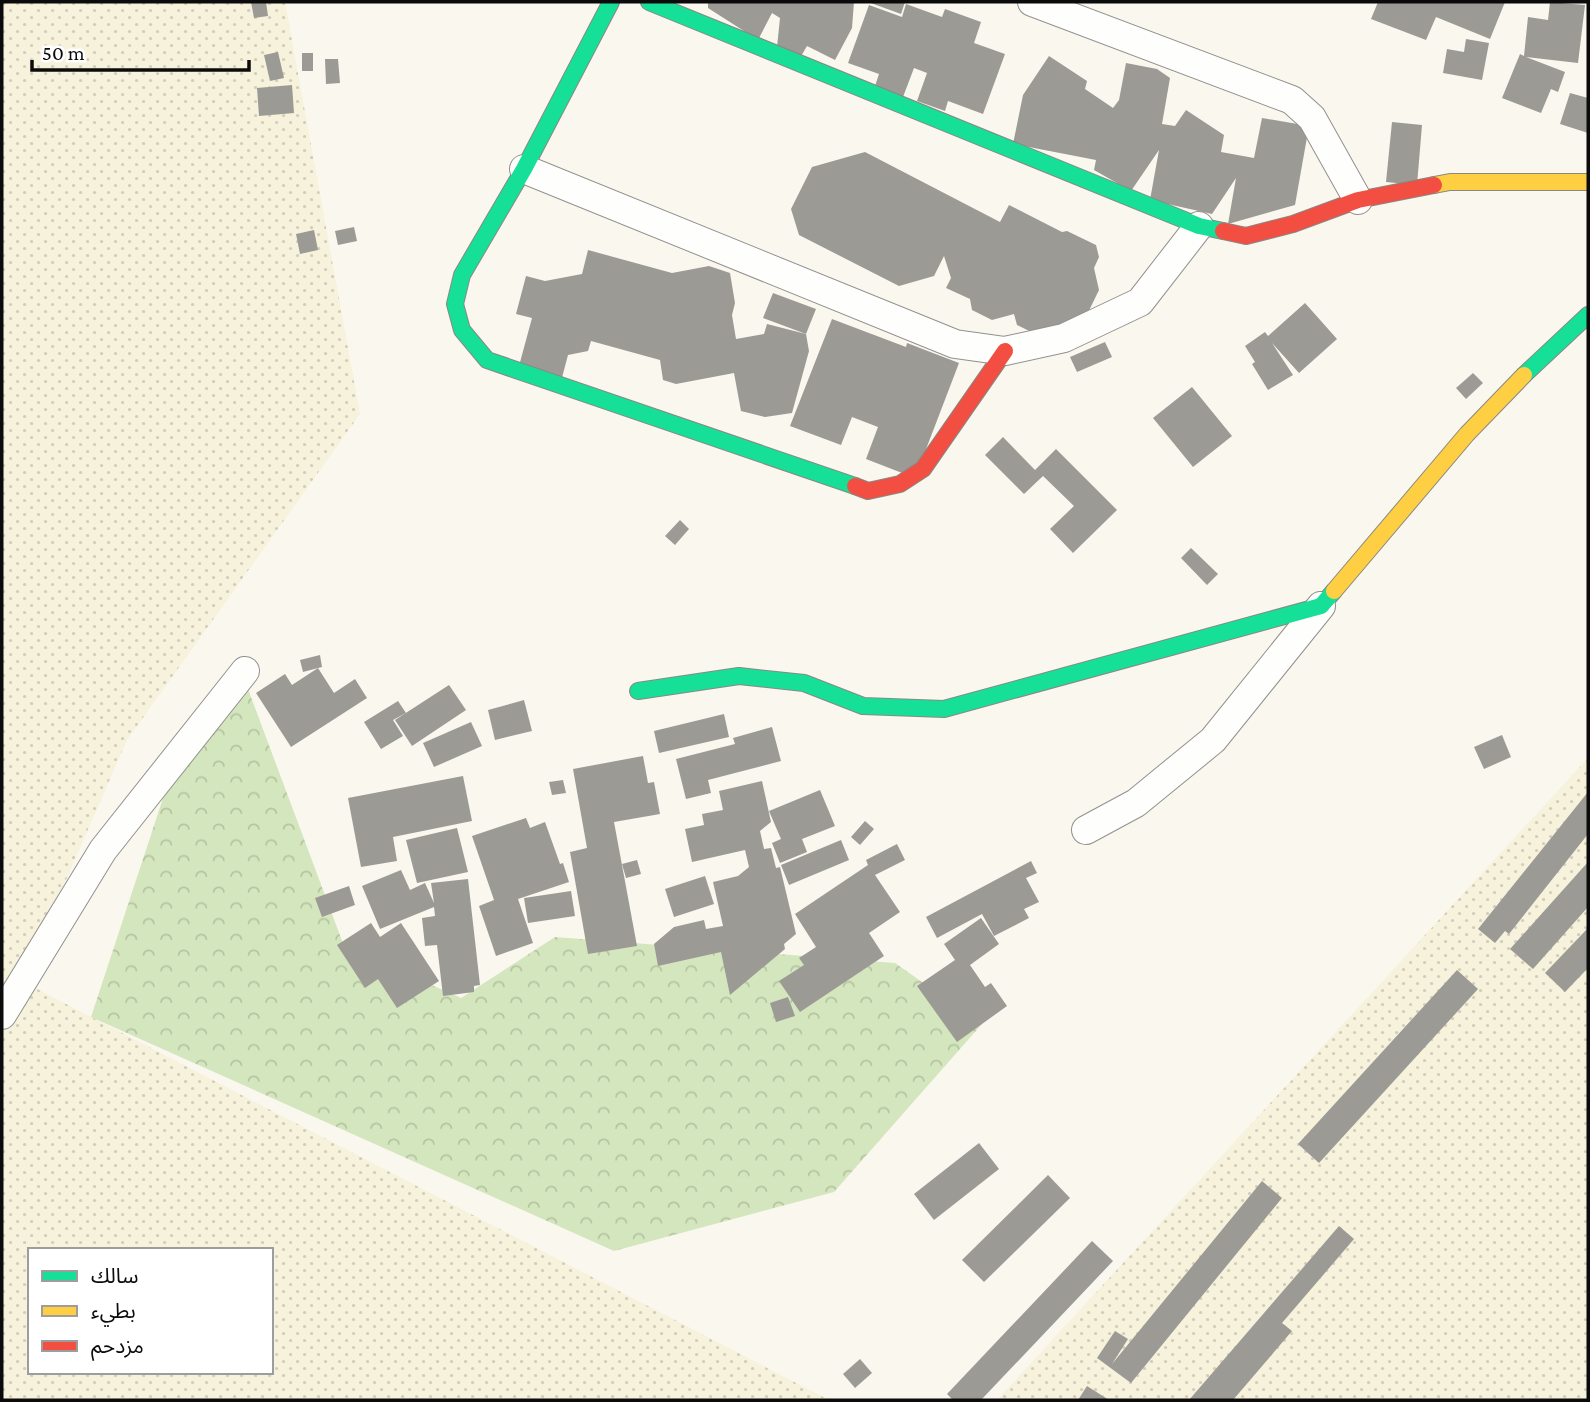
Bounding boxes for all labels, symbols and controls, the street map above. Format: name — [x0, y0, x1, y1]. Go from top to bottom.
scale bar — [32, 28, 248, 72]
text: 50 m — [42, 41, 85, 65]
legend — [28, 1248, 273, 1374]
text: سالك — [91, 1264, 138, 1288]
text: بطيء — [91, 1299, 136, 1327]
text: مزدحم — [91, 1334, 144, 1361]

